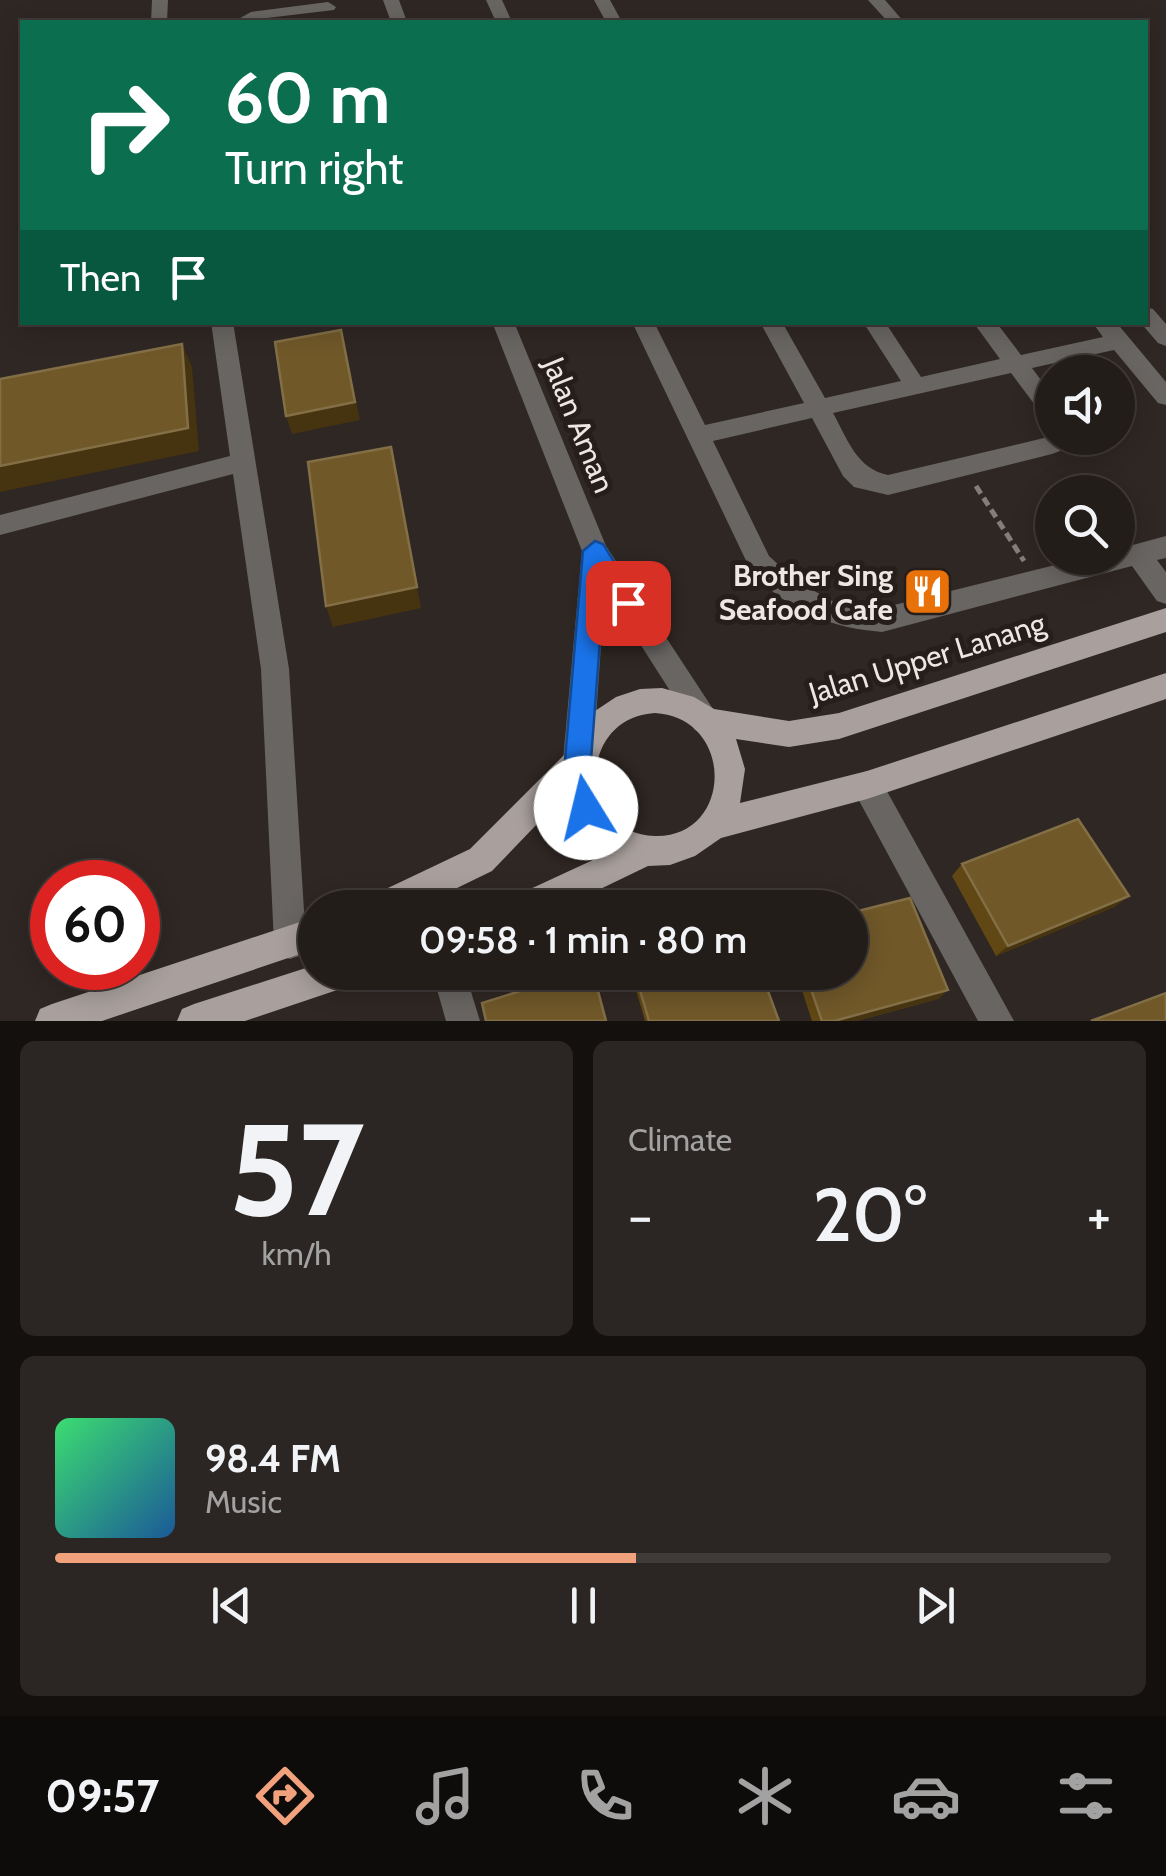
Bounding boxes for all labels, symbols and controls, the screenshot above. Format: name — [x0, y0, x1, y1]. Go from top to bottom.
text: 60 m — [225, 55, 390, 141]
icon: right — [60, 60, 190, 190]
text: Turn right — [225, 141, 404, 195]
icon: arrive — [161, 250, 216, 305]
text: Then — [60, 254, 141, 301]
street label: Jalan Aman — [535, 351, 623, 498]
map controls — [1035, 355, 1135, 575]
button: sound — [1035, 355, 1135, 455]
button: search — [1035, 475, 1135, 575]
place label: Brother Sing Seafood Cafe — [719, 557, 893, 628]
pin — [586, 561, 671, 646]
restaurant icon: Brother Sing Seafood Cafe — [902, 566, 954, 618]
icon: arrive — [601, 576, 656, 631]
street label: Jalan Upper Lanang — [803, 604, 1051, 712]
position arrow — [534, 756, 638, 860]
speed limit sign: 60 — [30, 860, 160, 990]
text: 09:58 · 1 min · 80 m — [419, 916, 747, 963]
text: 57 — [228, 1090, 365, 1248]
text: Climate — [628, 1120, 732, 1159]
text: 20° — [813, 1169, 926, 1260]
text: − — [628, 1182, 652, 1249]
text: + — [1087, 1182, 1111, 1249]
text: km/h — [261, 1234, 332, 1273]
text: 98.4 FM — [205, 1435, 341, 1482]
text: Music — [205, 1482, 282, 1521]
icon: previous — [204, 1578, 259, 1633]
icon: pause — [556, 1578, 611, 1633]
icon: next — [908, 1578, 963, 1633]
icon: directions — [250, 1761, 320, 1831]
icon: music — [410, 1761, 480, 1831]
icon: phone — [570, 1761, 640, 1831]
icon: climate — [730, 1761, 800, 1831]
icon: car — [891, 1761, 961, 1831]
icon: filters — [1051, 1761, 1121, 1831]
text: 09:57 — [45, 1769, 159, 1823]

